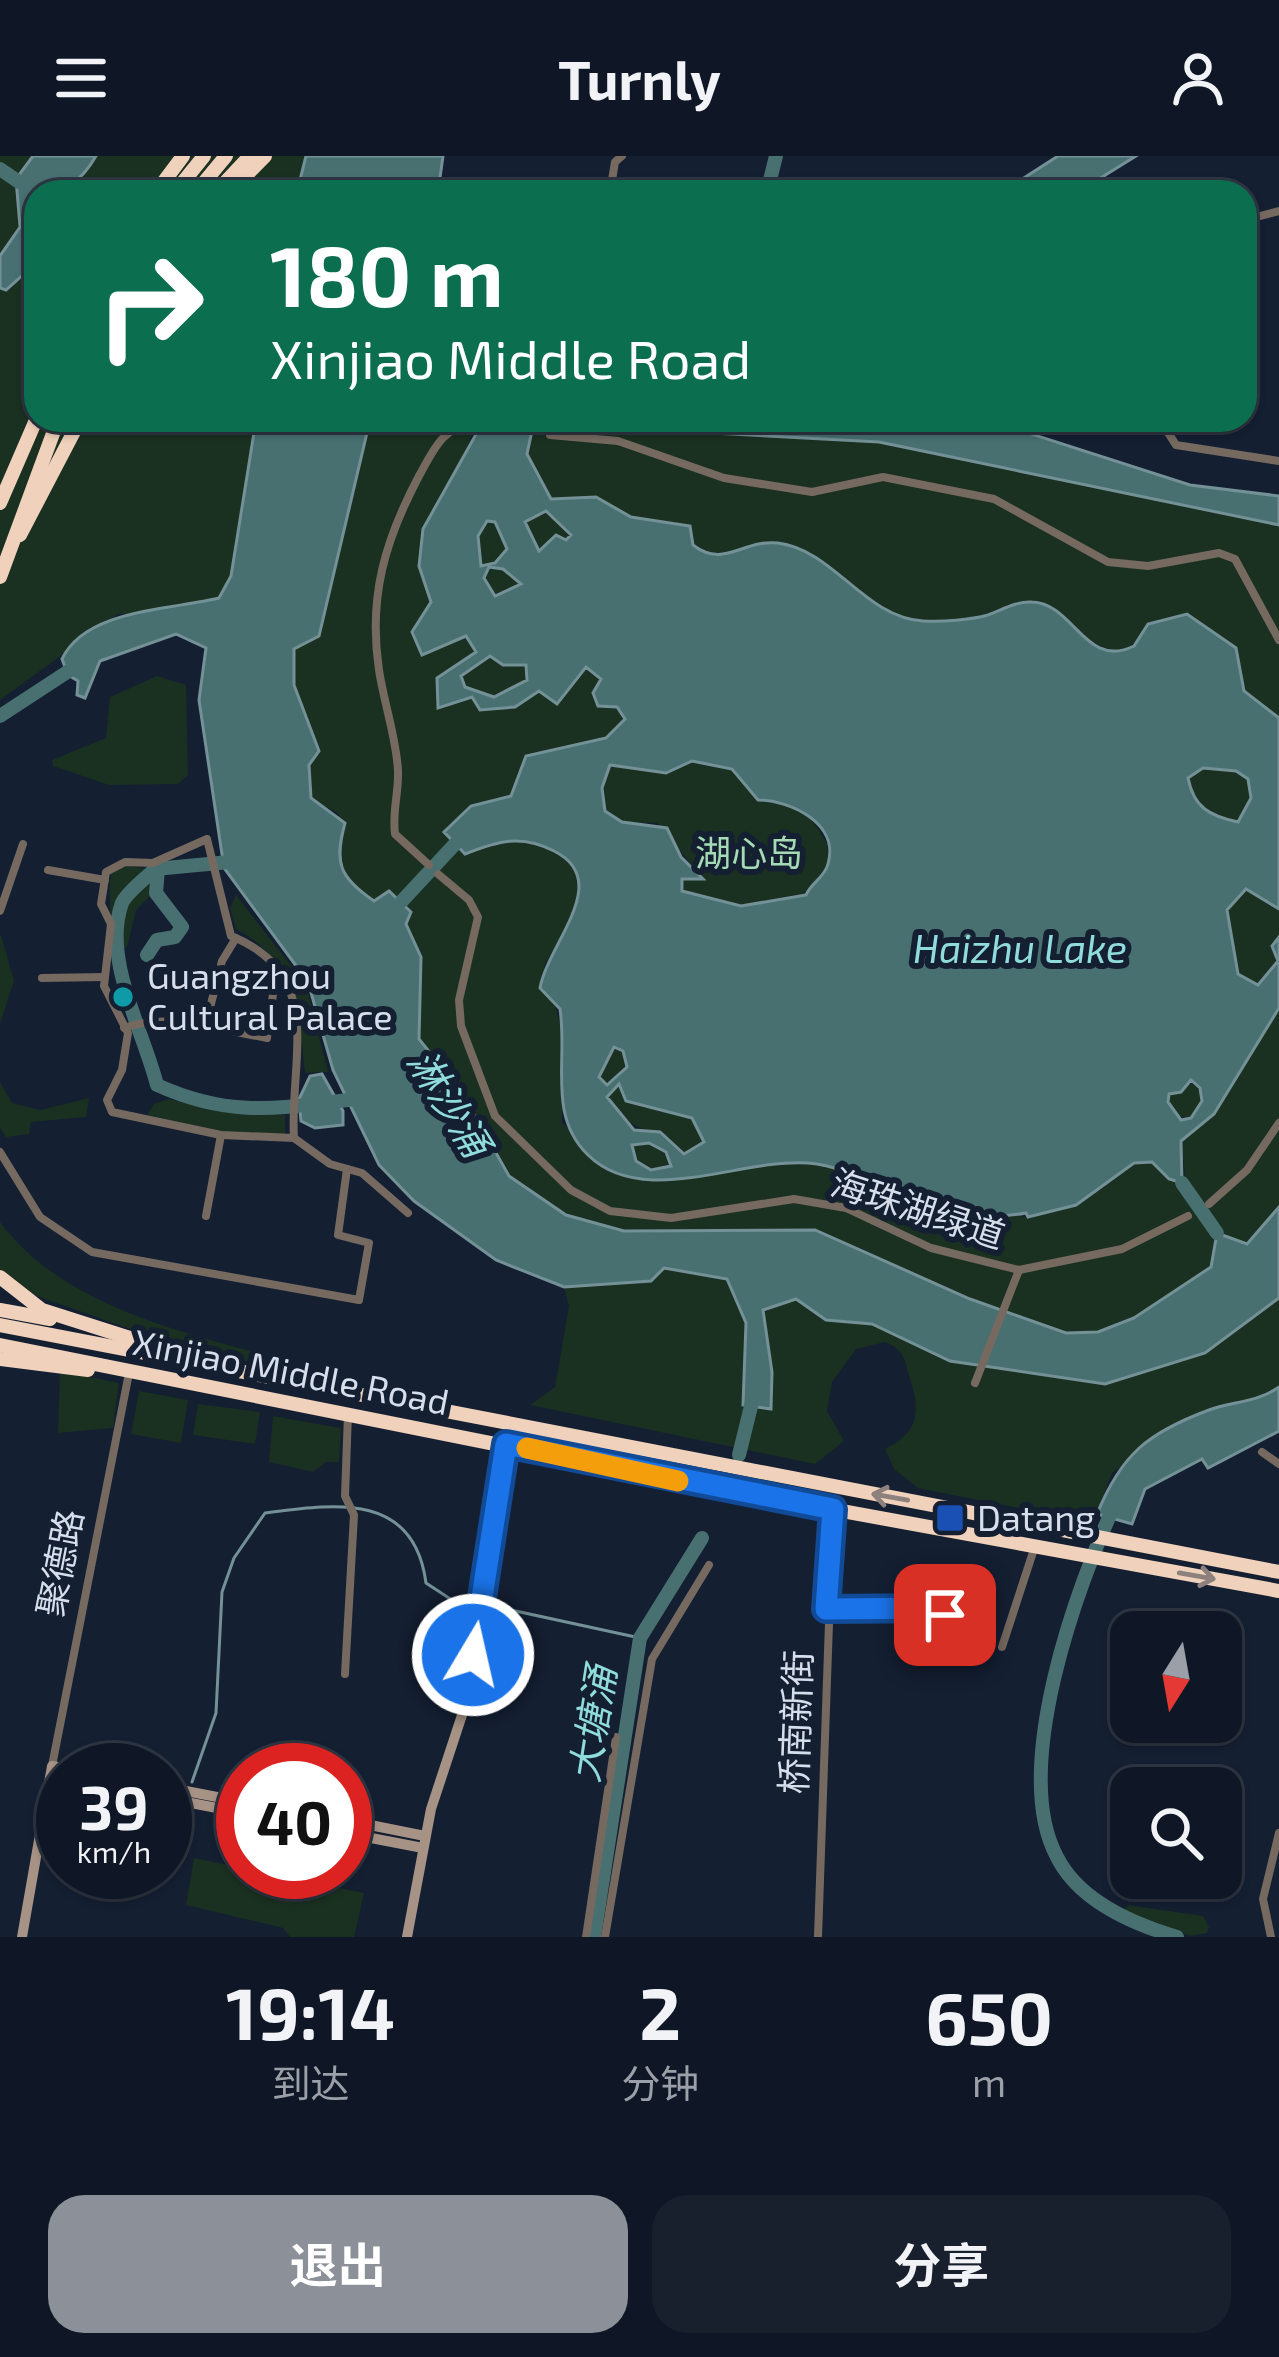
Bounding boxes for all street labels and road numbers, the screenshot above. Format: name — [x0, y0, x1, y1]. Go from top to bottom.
street label: 海珠湖绿道 — [826, 1159, 1011, 1256]
street label: Xinjiao Middle Road — [130, 1319, 453, 1422]
street label: 聚德路 — [27, 1506, 90, 1620]
street label: 桥南新街 — [771, 1649, 819, 1795]

